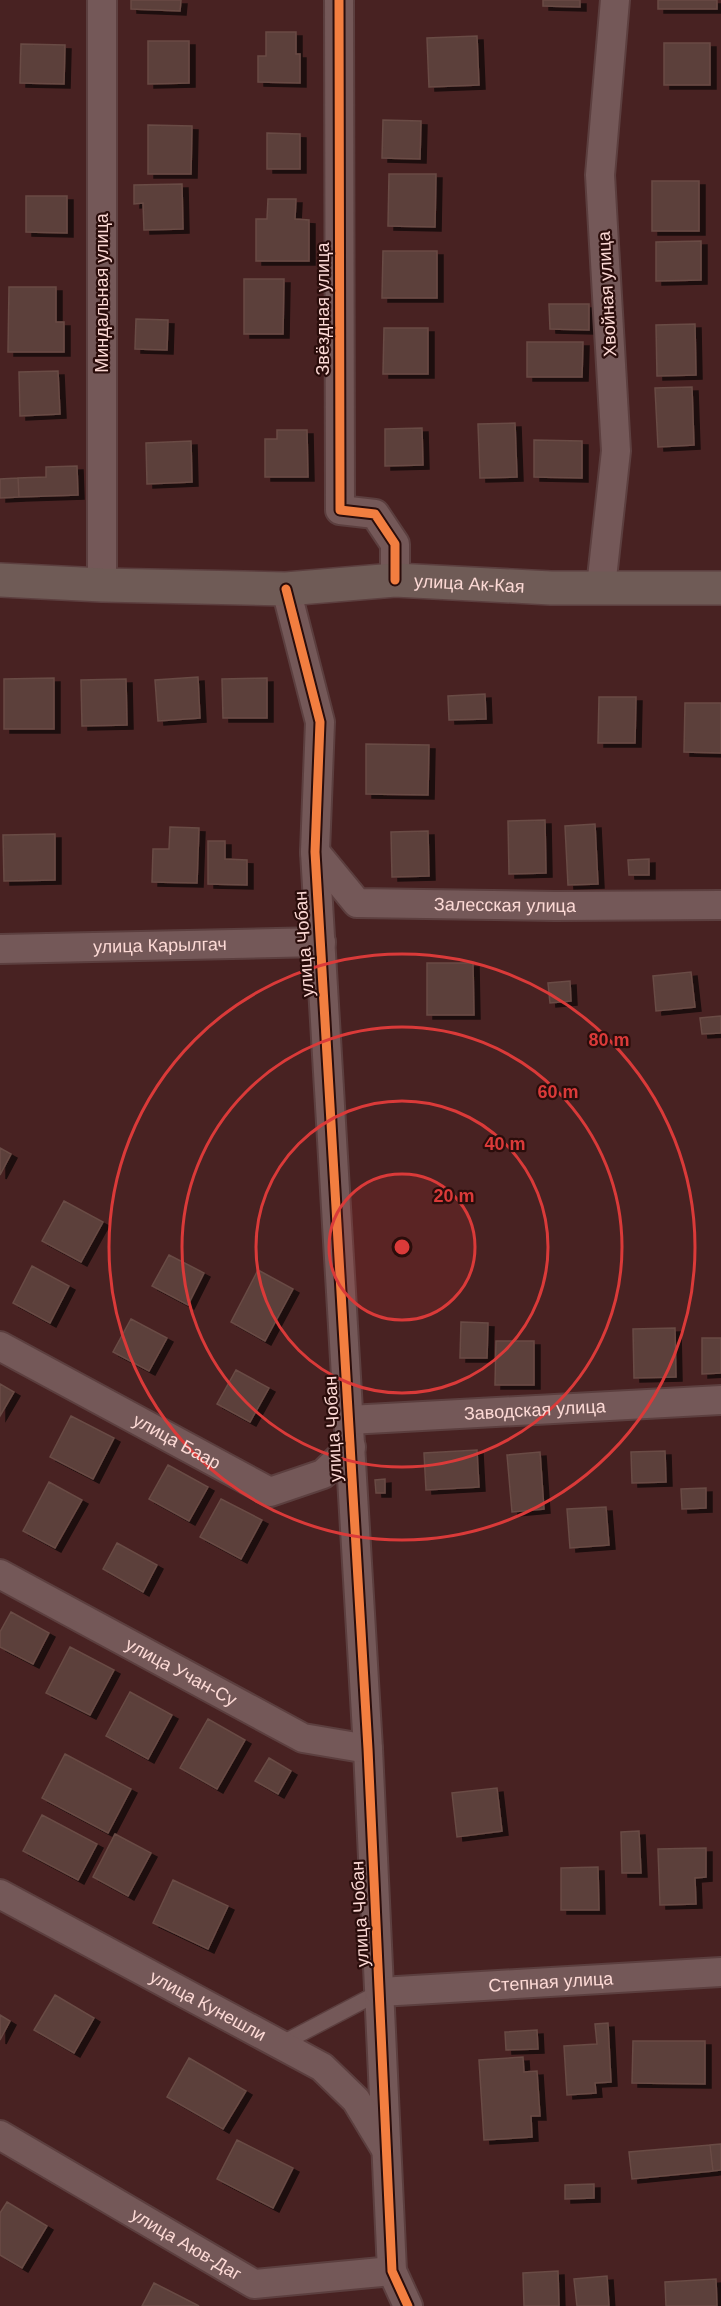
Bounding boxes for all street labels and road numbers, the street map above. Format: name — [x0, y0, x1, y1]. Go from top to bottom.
street label: Миндальная улица — [92, 212, 112, 373]
street label: Хвойная улица — [594, 230, 620, 357]
street label: Звёздная улица — [313, 242, 333, 376]
street label: улица Ак-Кая — [414, 571, 525, 597]
street label: улица Чобан — [290, 890, 318, 998]
street label: Залесская улица — [434, 894, 577, 916]
street label: улица Карылгач — [93, 934, 227, 957]
street label: улица Чобан — [320, 1375, 346, 1483]
street label: Заводская улица — [463, 1396, 607, 1424]
street label: улица Баар — [130, 1410, 224, 1473]
street label: улица Учан-Су — [122, 1634, 240, 1710]
street label: улица Чобан — [347, 1860, 373, 1968]
street label: улица Кунешли — [146, 1966, 269, 2045]
street label: Степная улица — [488, 1968, 615, 1996]
street label: улица Аюв-Даг — [128, 2204, 245, 2285]

